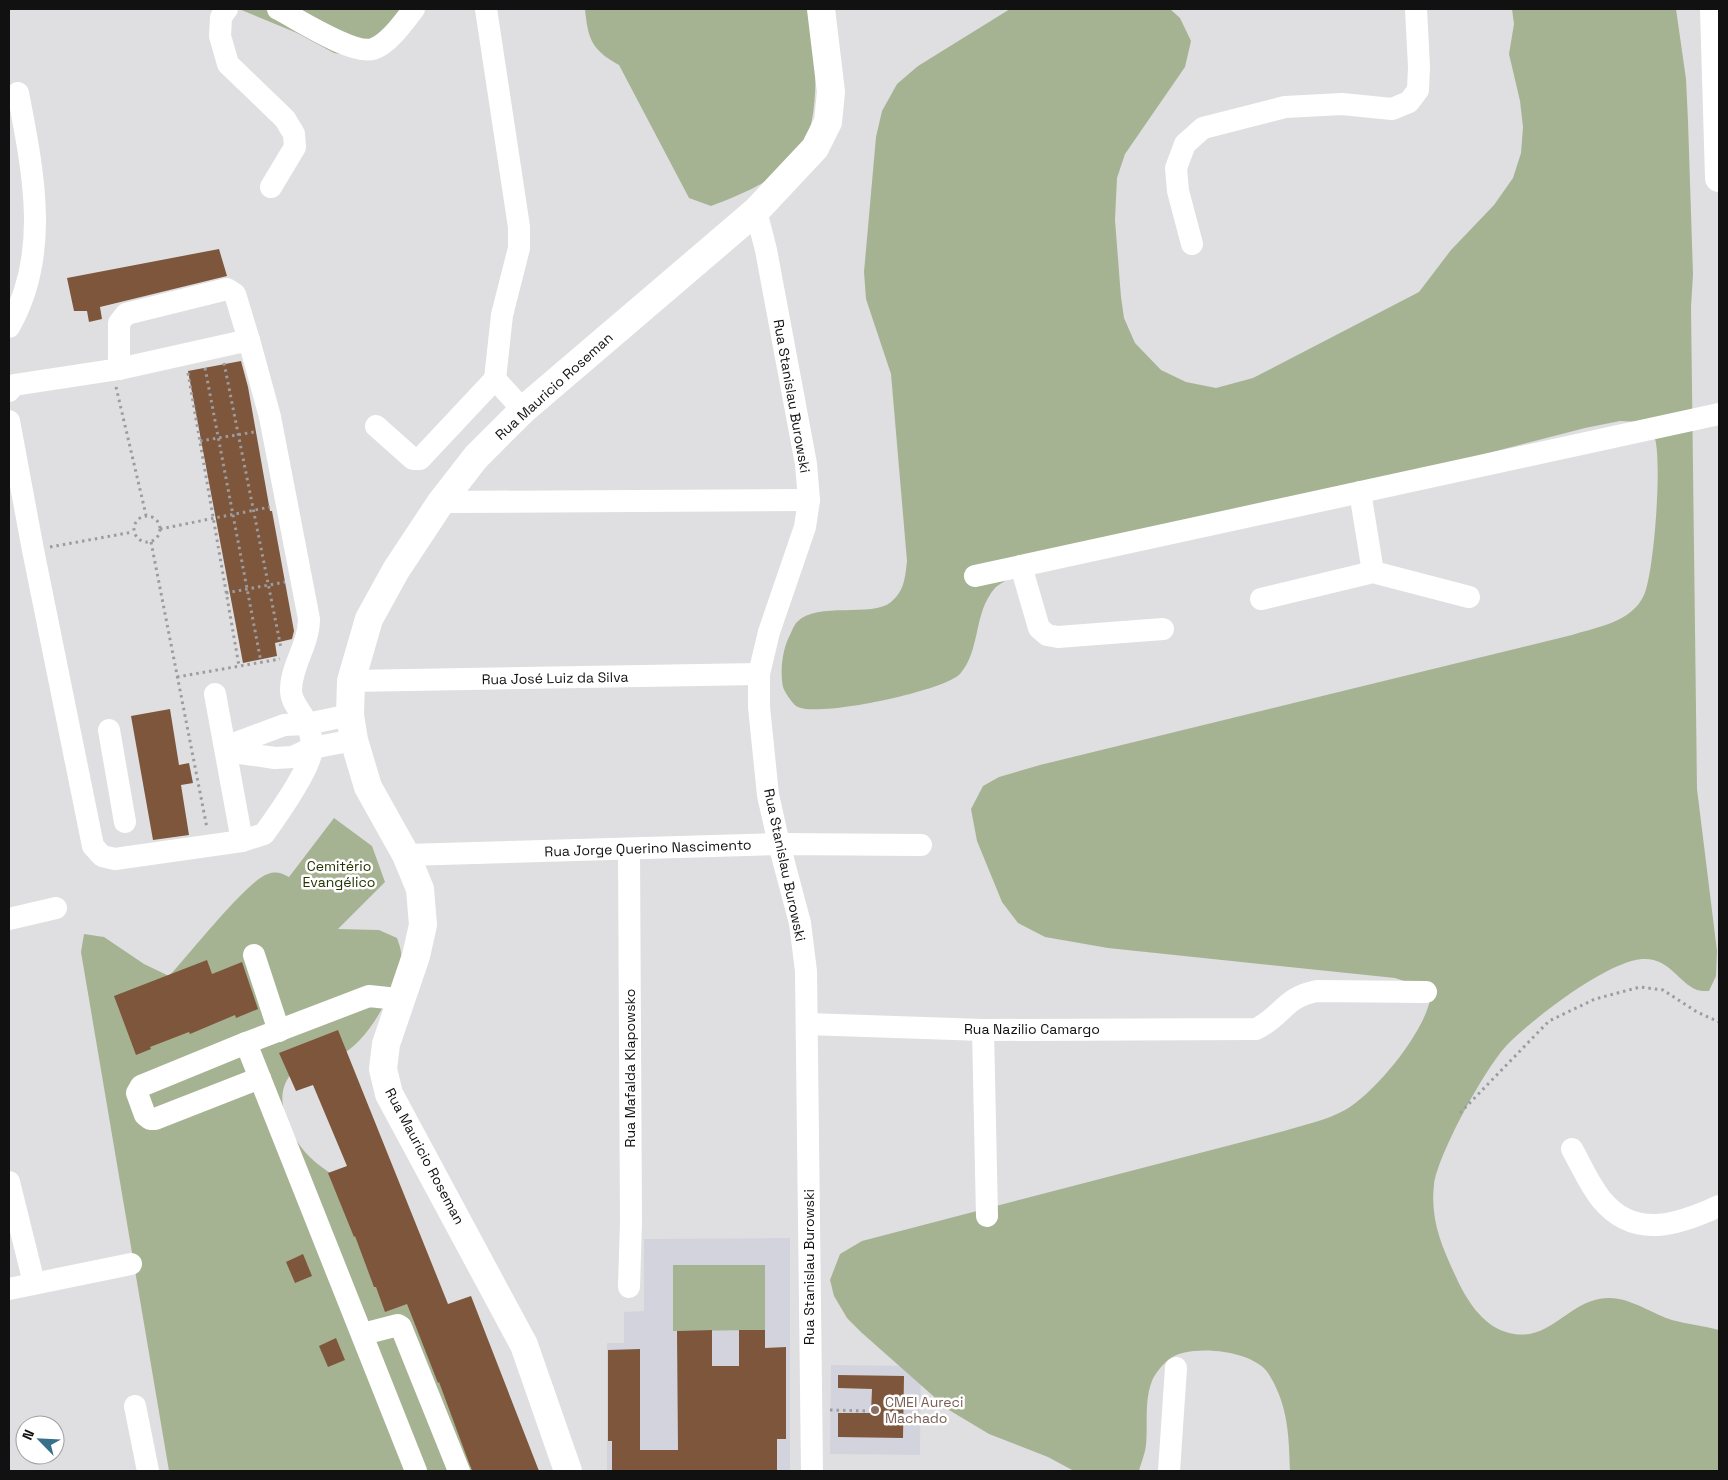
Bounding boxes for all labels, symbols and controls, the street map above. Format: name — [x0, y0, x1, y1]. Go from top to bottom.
street label: Rua Stanislau Burowski — [770, 318, 814, 474]
street label: Rua Mauricio Roseman — [491, 328, 617, 444]
street label: Rua José Luiz da Silva — [481, 668, 629, 688]
street label: Rua Stanislau Burowski — [760, 787, 810, 943]
street label: Rua Jorge Querino Nascimento — [544, 835, 752, 861]
park label: Cemitério Evangélico — [302, 857, 376, 891]
street label: Rua Mafalda Klapowsko — [621, 989, 639, 1147]
street label: Rua Nazilio Camargo — [964, 1020, 1100, 1038]
street label: Rua Mauricio Roseman — [381, 1085, 469, 1227]
street label: Rua Stanislau Burowski — [800, 1189, 818, 1345]
place label: CMEI Aureci Machado — [885, 1393, 963, 1427]
marker: CMEI Aureci Machado — [869, 1404, 881, 1416]
north arrow — [15, 1415, 65, 1465]
text: N — [18, 1427, 38, 1443]

